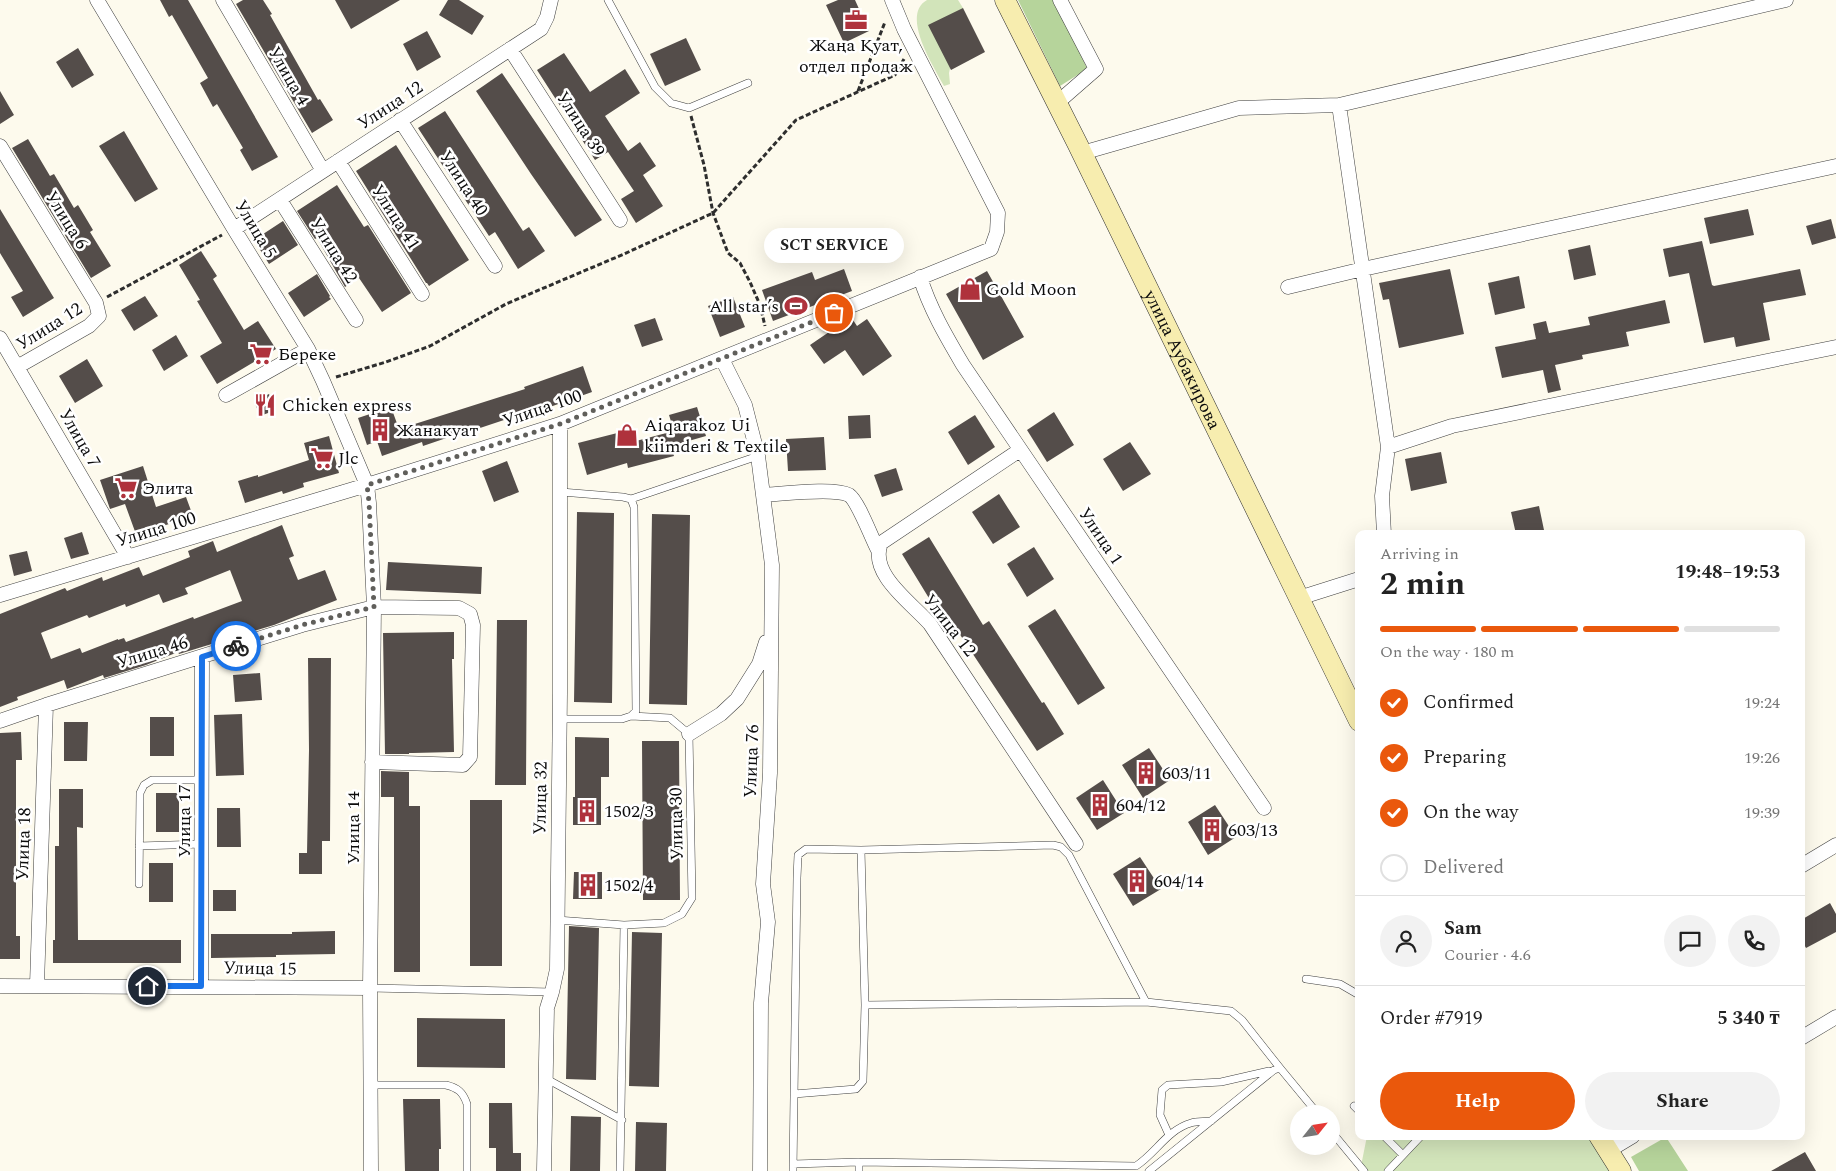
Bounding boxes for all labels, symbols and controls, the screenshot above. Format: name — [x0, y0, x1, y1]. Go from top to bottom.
office icon: Жаңа Қуат, отдел продаж — [843, 7, 869, 33]
place label: Жаңа Қуат, отдел продаж — [799, 32, 913, 80]
street label: Улица 4 — [261, 42, 316, 111]
street label: Улица 12 — [352, 74, 428, 137]
street label: Улица 39 — [549, 86, 612, 162]
street label: Улица 40 — [432, 145, 495, 221]
street label: Улица 41 — [364, 179, 427, 255]
street label: Улица 6 — [38, 186, 95, 255]
street label: Улица 5 — [227, 195, 284, 264]
street label: Улица 42 — [303, 212, 364, 289]
callout: SCT SERVICE — [764, 228, 904, 263]
text: SCT SERVICE — [780, 233, 888, 257]
shop icon: Gold Moon — [957, 276, 983, 302]
place label: Gold Moon — [986, 276, 1077, 303]
street label: улица Аубакирова — [1136, 284, 1228, 434]
pin — [813, 292, 855, 334]
place label: All star’s — [709, 293, 779, 320]
sports icon: All star’s — [783, 293, 809, 319]
street label: Улица 12 — [11, 296, 88, 357]
icon: bag — [820, 299, 848, 327]
supermarket icon: Береке — [248, 341, 274, 367]
place label: Береке — [278, 341, 336, 368]
street label: Улица 100 — [499, 382, 586, 435]
restaurant icon: Chicken express — [252, 392, 278, 418]
place label: Chicken express — [282, 392, 412, 419]
street label: Улица 7 — [52, 404, 107, 473]
place label: Aiqarakoz Ui kiimderi & Textile — [644, 412, 788, 460]
building icon: Жанакуат — [367, 417, 393, 443]
place label: Жанакуат — [396, 417, 479, 444]
shop icon: Aiqarakoz Ui kiimderi & Textile — [614, 422, 640, 448]
supermarket icon: Jlc — [309, 445, 335, 471]
place label: Jlc — [338, 445, 359, 472]
supermarket icon: Элита — [113, 475, 139, 501]
place label: Элита — [142, 475, 193, 502]
street label: Улица 1 — [1071, 502, 1130, 571]
street label: Улица 100 — [113, 505, 200, 554]
text: Arriving in — [1380, 542, 1459, 566]
text: 19:48–19:53 — [1675, 558, 1780, 587]
text: 2 min — [1380, 560, 1465, 609]
street label: Улица 12 — [916, 588, 983, 663]
courier — [211, 621, 261, 671]
street label: Улица 46 — [113, 629, 191, 676]
icon: bike — [222, 632, 250, 660]
text: On the way · 180 m — [1380, 640, 1514, 664]
text: Confirmed — [1423, 688, 1514, 717]
icon: check — [1380, 689, 1408, 717]
text: 19:24 — [1744, 691, 1780, 715]
street label: Улица 76 — [737, 724, 766, 798]
text: Preparing — [1423, 743, 1507, 772]
icon: check — [1380, 744, 1408, 772]
text: 19:26 — [1744, 746, 1780, 770]
building icon: 603/11 — [1133, 760, 1159, 786]
place label: 603/11 — [1162, 760, 1212, 787]
street label: Улица 32 — [526, 761, 555, 835]
street label: Улица 17 — [171, 784, 198, 858]
street label: Улица 30 — [662, 787, 691, 861]
street label: Улица 14 — [340, 791, 367, 865]
building icon: 604/12 — [1087, 792, 1113, 818]
place label: 604/12 — [1116, 792, 1166, 819]
building icon: 1502/3 — [574, 798, 600, 824]
place label: 1502/3 — [604, 798, 654, 825]
text: On the way — [1423, 798, 1519, 827]
icon: check — [1380, 799, 1408, 827]
text: 19:39 — [1744, 801, 1780, 825]
street label: Улица 18 — [9, 807, 38, 881]
building icon: 603/13 — [1199, 817, 1225, 843]
place label: 603/13 — [1228, 817, 1278, 844]
text: Delivered — [1423, 853, 1504, 882]
building icon: 604/14 — [1124, 868, 1150, 894]
place label: 604/14 — [1154, 868, 1204, 895]
building icon: 1502/4 — [575, 872, 601, 898]
place label: 1502/4 — [604, 872, 654, 899]
text: Sam — [1444, 914, 1482, 943]
button: person — [1380, 915, 1432, 967]
button: chat — [1664, 915, 1716, 967]
button: phone — [1728, 915, 1780, 967]
text: Courier · 4.6 — [1444, 943, 1531, 967]
street label: Улица 15 — [223, 954, 297, 983]
pin — [126, 965, 168, 1007]
icon: home — [133, 972, 161, 1000]
text: Order #7919 — [1380, 1004, 1483, 1033]
text: 5 340 ₸ — [1717, 1004, 1780, 1033]
button: Help — [1380, 1072, 1575, 1130]
button: Share — [1585, 1072, 1780, 1130]
north arrow — [1290, 1105, 1340, 1155]
map controls — [1290, 1105, 1340, 1155]

